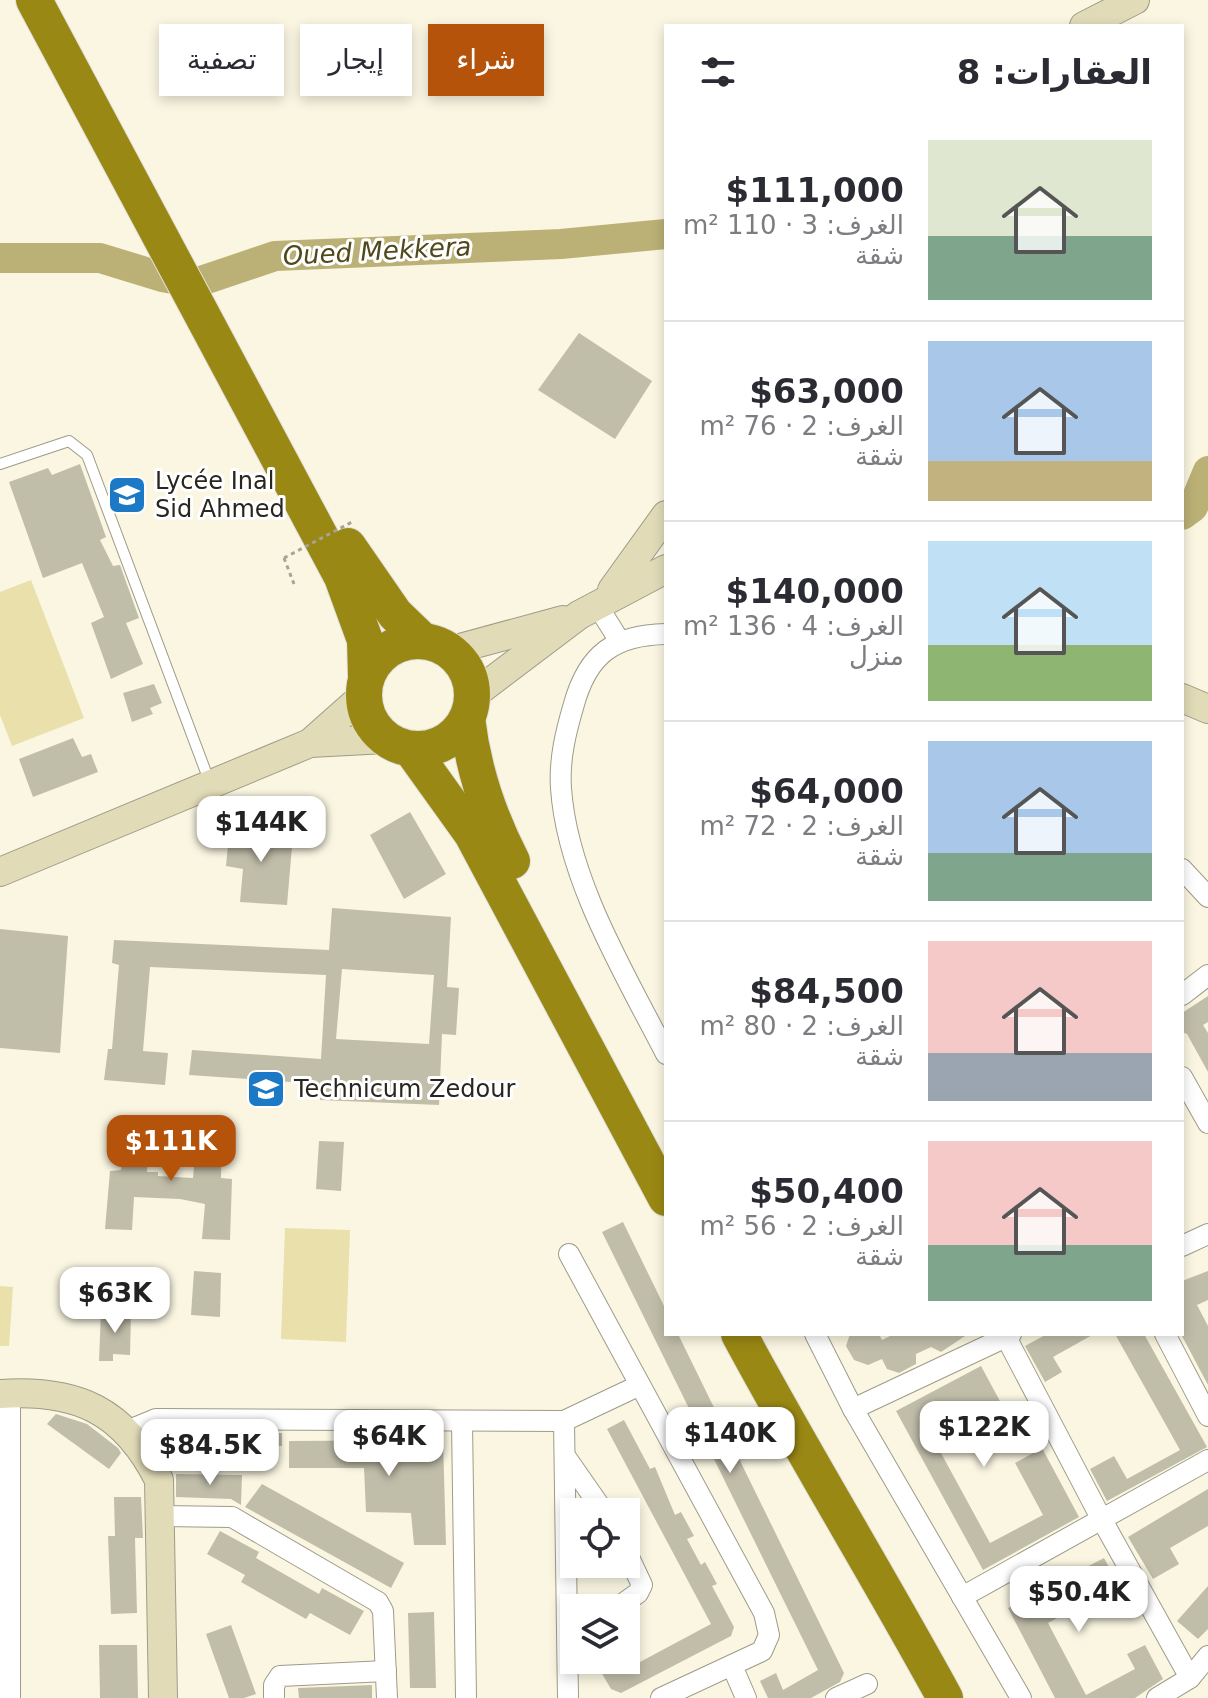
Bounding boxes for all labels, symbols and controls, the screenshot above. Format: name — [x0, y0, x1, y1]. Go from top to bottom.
chip: تصفية — [159, 24, 284, 96]
chip: إيجار — [300, 24, 412, 96]
chip: شراء — [428, 24, 544, 96]
icon: filters — [696, 50, 740, 94]
text: العقارات: 8 — [957, 52, 1152, 92]
text: $111,000 — [725, 170, 904, 210]
icon: home — [992, 172, 1088, 268]
text: الغرف: 3 · 110 m² — [683, 210, 904, 240]
water label: Oued Mekkera — [282, 231, 472, 271]
text: شقة — [855, 240, 904, 270]
text: $63,000 — [749, 371, 904, 411]
icon: home — [992, 373, 1088, 469]
text: الغرف: 2 · 76 m² — [700, 411, 904, 441]
text: شقة — [855, 441, 904, 471]
place label: Lycée Inal Sid Ahmed — [155, 467, 285, 523]
school or university icon: Lycée Inal Sid Ahmed — [106, 474, 148, 516]
text: $140,000 — [725, 571, 904, 611]
icon: home — [992, 573, 1088, 669]
text: الغرف: 4 · 136 m² — [683, 611, 904, 641]
text: منزل — [849, 641, 904, 671]
text: $64,000 — [749, 771, 904, 811]
icon: home — [992, 773, 1088, 869]
pin: $144K — [205, 796, 317, 864]
text: $144K — [215, 807, 307, 837]
text: الغرف: 2 · 72 m² — [700, 811, 904, 841]
text: شقة — [855, 841, 904, 871]
text: $84,500 — [749, 971, 904, 1011]
icon: home — [992, 973, 1088, 1069]
text: الغرف: 2 · 80 m² — [700, 1011, 904, 1041]
text: شقة — [855, 1041, 904, 1071]
school or university icon: Technicum Zedour — [245, 1068, 287, 1110]
place label: Technicum Zedour — [293, 1075, 515, 1103]
pin: $111K — [115, 1115, 227, 1183]
text: $111K — [125, 1126, 217, 1156]
text: $50,400 — [749, 1171, 904, 1211]
icon: home — [992, 1173, 1088, 1269]
text: الغرف: 2 · 56 m² — [700, 1211, 904, 1241]
text: شقة — [855, 1241, 904, 1271]
pin: $63K — [68, 1267, 162, 1335]
text: $63K — [78, 1278, 152, 1308]
pin: $122K — [928, 1401, 1040, 1469]
pin: $140K — [674, 1407, 786, 1475]
pin: $64K — [342, 1410, 436, 1478]
text: $122K — [938, 1412, 1030, 1442]
text: $140K — [684, 1418, 776, 1448]
pin: $84.5K — [145, 1419, 275, 1487]
text: $64K — [352, 1421, 426, 1451]
text: $84.5K — [159, 1430, 261, 1460]
map controls — [560, 1498, 640, 1674]
button: locate — [560, 1498, 640, 1578]
pin: $50.4K — [1014, 1566, 1144, 1634]
text: $50.4K — [1028, 1577, 1130, 1607]
button: layers — [560, 1594, 640, 1674]

